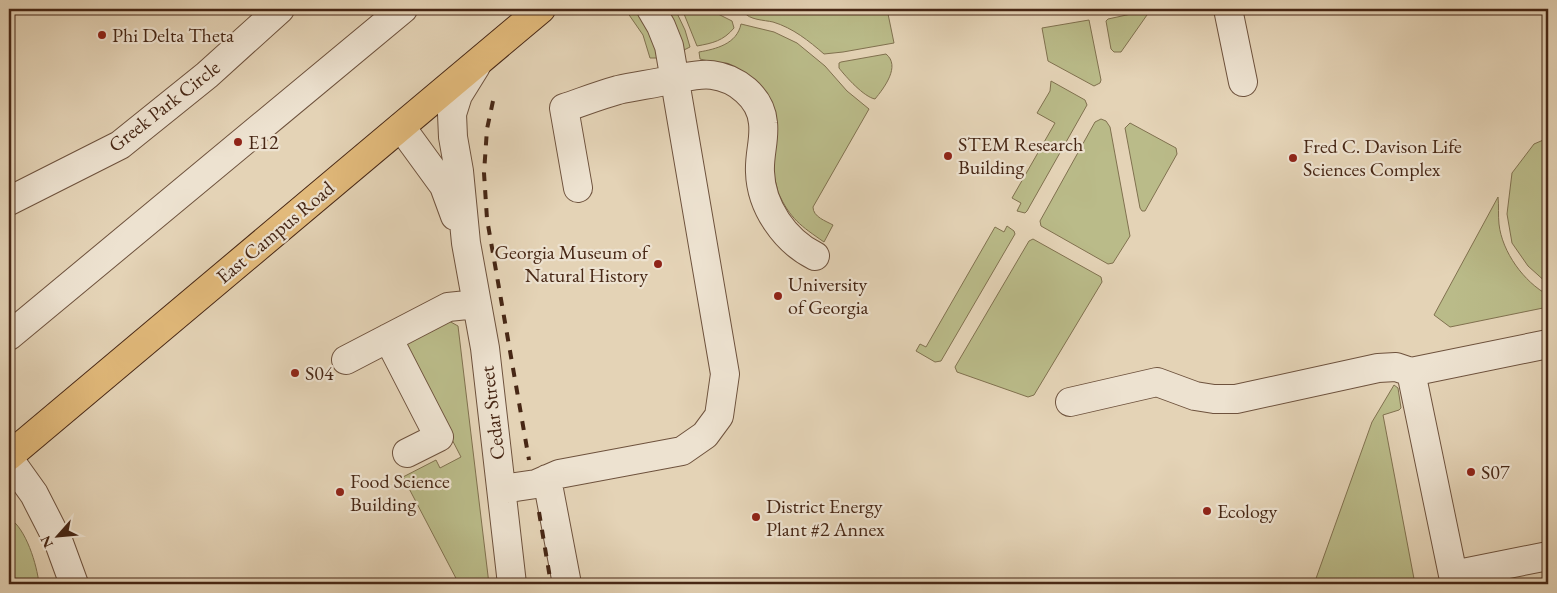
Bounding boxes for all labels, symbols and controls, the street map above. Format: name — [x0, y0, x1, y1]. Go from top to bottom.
place label: Phi Delta Theta — [112, 22, 234, 48]
marker: Phi Delta Theta — [96, 29, 108, 41]
street label: Greek Park Circle — [103, 54, 225, 158]
place label: E12 — [248, 129, 279, 155]
place label: STEM Research Building — [958, 131, 1083, 180]
place label: Fred C. Davison Life Sciences Complex — [1303, 133, 1462, 182]
marker: E12 — [232, 136, 244, 148]
marker: STEM Research Building — [942, 150, 954, 162]
marker: Fred C. Davison Life Sciences Complex — [1287, 152, 1299, 164]
street label: East Campus Road — [211, 174, 340, 289]
place label: Georgia Museum of Natural History — [494, 239, 651, 288]
marker: Georgia Museum of Natural History — [652, 258, 664, 270]
place label: University of Georgia — [788, 271, 869, 320]
marker: University of Georgia — [772, 290, 784, 302]
place label: S04 — [305, 360, 334, 386]
street label: Cedar Street — [473, 364, 511, 461]
marker: S04 — [289, 367, 301, 379]
place label: S07 — [1481, 459, 1510, 485]
marker: S07 — [1465, 466, 1477, 478]
place label: Food Science Building — [350, 468, 450, 517]
marker: Food Science Building — [334, 486, 346, 498]
place label: District Energy Plant #2 Annex — [766, 493, 885, 542]
place label: Ecology — [1217, 498, 1278, 524]
marker: Ecology — [1201, 505, 1213, 517]
north arrow — [32, 510, 82, 560]
marker: District Energy Plant #2 Annex — [750, 511, 762, 523]
text: N — [36, 532, 57, 551]

